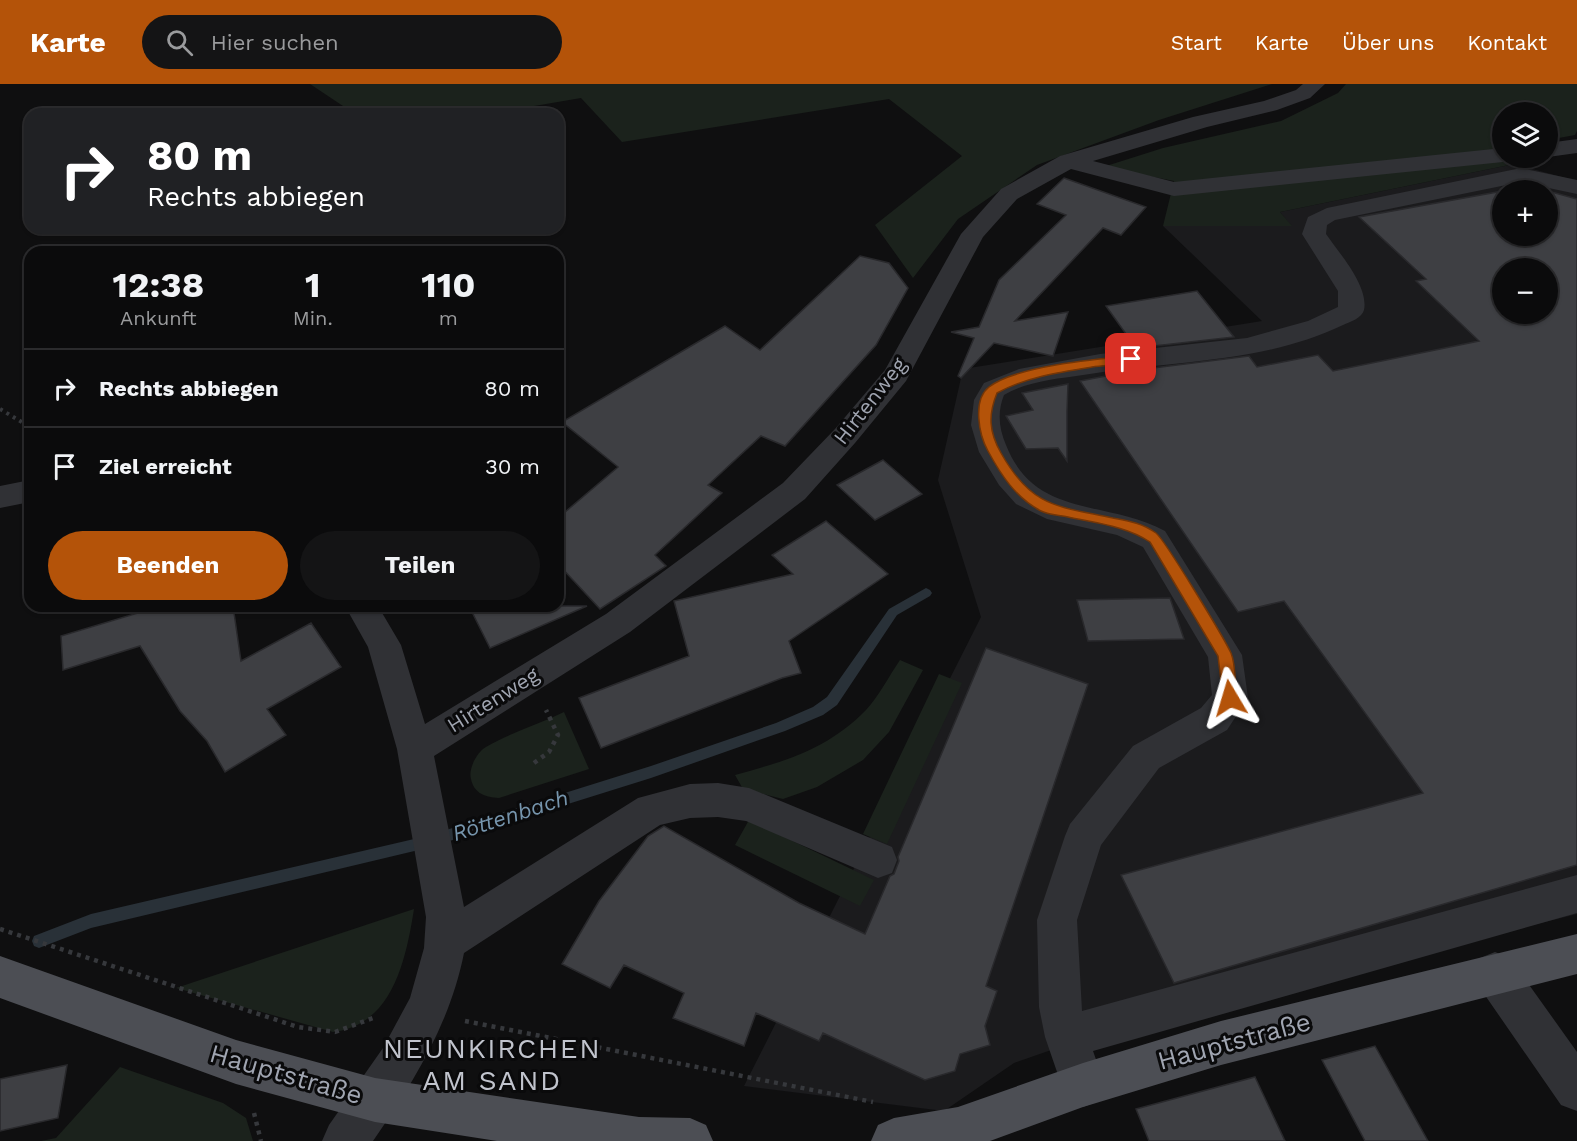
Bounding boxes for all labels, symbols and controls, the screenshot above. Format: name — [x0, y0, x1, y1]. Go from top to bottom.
search box — [142, 15, 562, 69]
text: Karte — [30, 26, 106, 59]
icon: search — [163, 26, 196, 59]
text: Hier suchen — [211, 30, 339, 55]
text: Start — [1171, 30, 1222, 55]
text: Karte — [1255, 30, 1309, 55]
text: Über uns — [1342, 30, 1434, 55]
text: Kontakt — [1467, 30, 1547, 55]
map controls — [1492, 102, 1558, 324]
button: layers — [1492, 102, 1558, 168]
text: 80 m — [147, 131, 252, 180]
icon: right — [48, 132, 126, 210]
button: + — [1492, 180, 1558, 246]
text: Rechts abbiegen — [147, 181, 365, 213]
button: − — [1492, 258, 1558, 324]
text: 12:38 — [112, 264, 204, 306]
text: 1 — [305, 264, 321, 306]
text: 110 — [421, 264, 476, 306]
text: Ankunft — [120, 306, 197, 330]
text: Min. — [293, 306, 333, 330]
text: m — [439, 306, 458, 330]
pin — [1105, 333, 1156, 384]
icon: arrive — [1114, 342, 1147, 375]
street label: Hirtenweg — [828, 352, 912, 449]
icon: right — [48, 372, 81, 405]
text: Rechts abbiegen — [99, 376, 279, 401]
text: 80 m — [484, 376, 540, 401]
icon: arrive — [48, 450, 81, 483]
text: Ziel erreicht — [99, 454, 232, 479]
text: 30 m — [485, 454, 540, 479]
button: Beenden — [48, 531, 288, 600]
button: Teilen — [300, 531, 540, 600]
street label: Hirtenweg — [442, 661, 544, 738]
position arrow — [1198, 666, 1262, 730]
water label: Röttenbach — [449, 785, 571, 846]
street label: Hauptstraße — [1154, 1006, 1314, 1076]
district label: NEUNKIRCHEN AM SAND — [383, 1032, 601, 1097]
street label: Hauptstraße — [206, 1038, 366, 1110]

